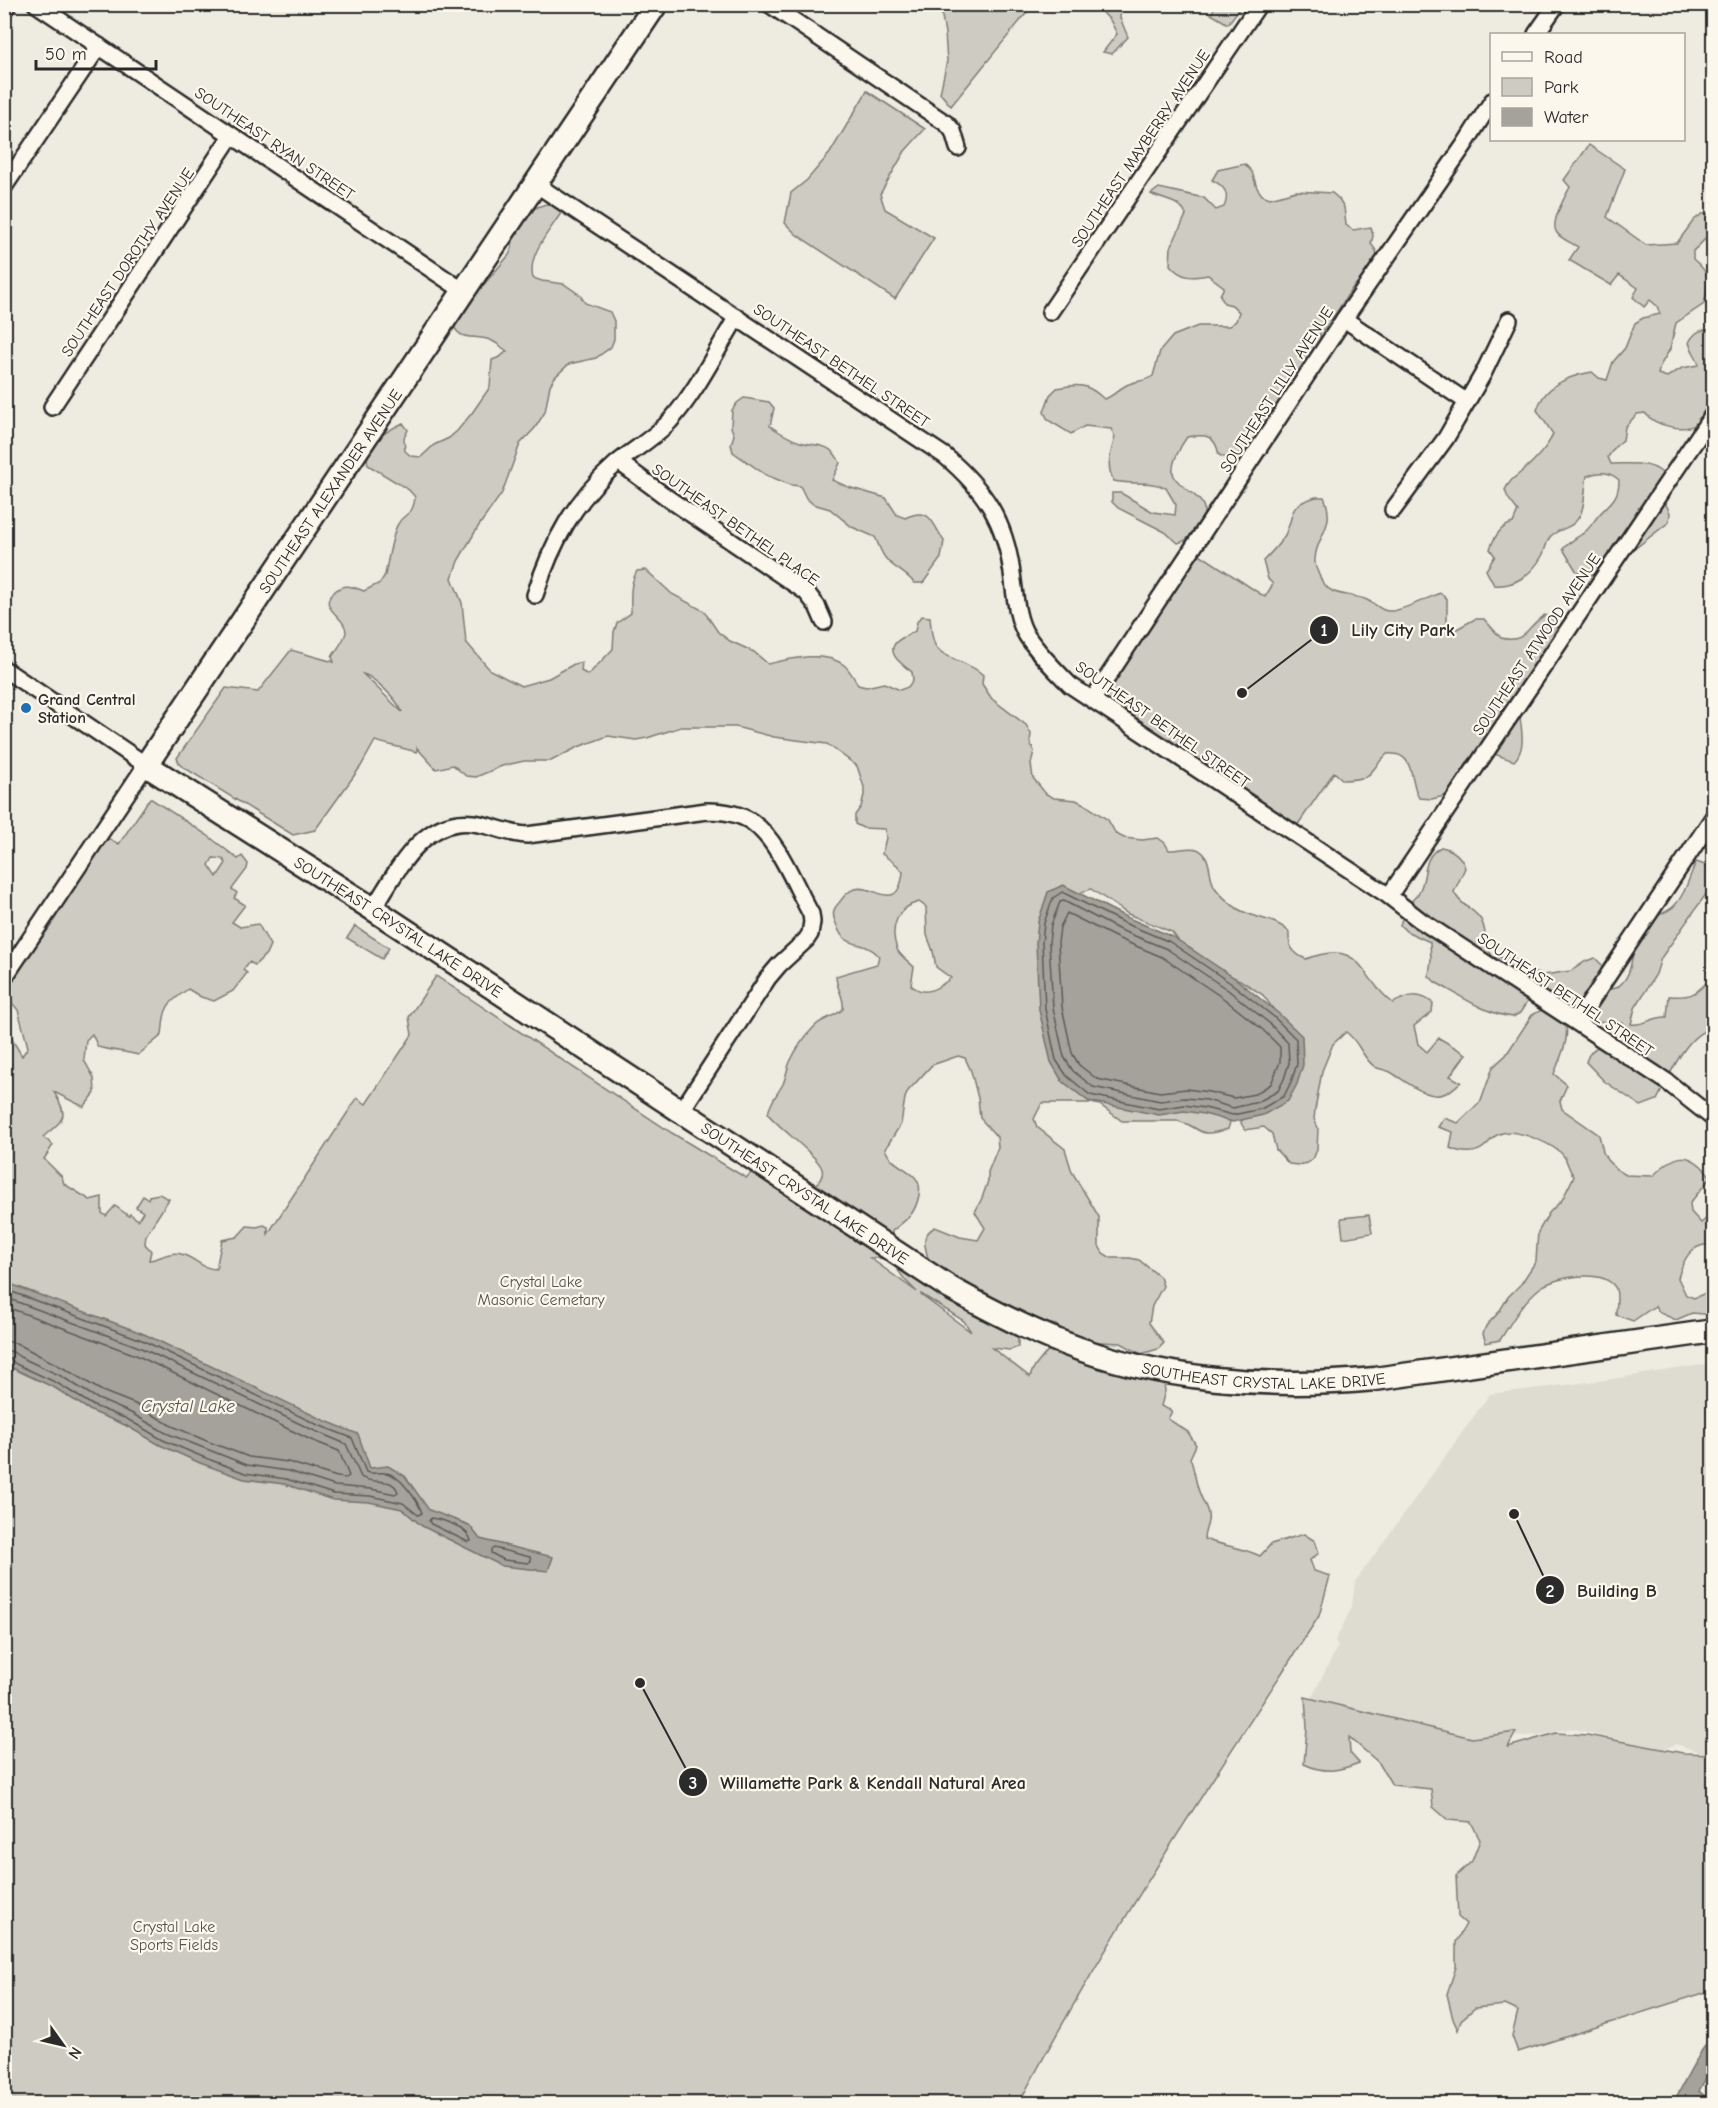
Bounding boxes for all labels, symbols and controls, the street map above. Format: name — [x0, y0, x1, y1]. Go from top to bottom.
scale bar — [36, 33, 156, 71]
legend — [1490, 33, 1685, 141]
text: 50 m — [45, 44, 87, 65]
street label: SOUTHEAST MAYBERRY AVENUE — [1068, 46, 1214, 251]
text: Road — [1544, 47, 1583, 68]
text: Park — [1544, 77, 1579, 98]
street label: SOUTHEAST RYAN STREET — [191, 84, 358, 204]
text: Water — [1544, 107, 1589, 128]
street label: SOUTHEAST DOROTHY AVENUE — [58, 164, 198, 360]
street label: SOUTHEAST BETHEL STREET — [750, 300, 933, 432]
street label: SOUTHEAST LILLY AVENUE — [1217, 303, 1337, 476]
street label: SOUTHEAST ALEXANDER AVENUE — [256, 386, 406, 597]
street label: SOUTHEAST BETHEL PLACE — [648, 460, 823, 590]
street label: SOUTHEAST ATWOOD AVENUE — [1469, 550, 1605, 739]
callout: Lily City Park — [1309, 612, 1466, 648]
text: 1 — [1320, 620, 1328, 641]
text: Lily City Park — [1351, 620, 1455, 641]
street label: SOUTHEAST BETHEL STREET — [1072, 658, 1253, 792]
place label: Grand Central Station — [38, 691, 135, 727]
marker: Grand Central Station — [19, 701, 33, 715]
street label: SOUTHEAST CRYSTAL LAKE DRIVE — [291, 853, 506, 1002]
street label: SOUTHEAST BETHEL STREET — [1474, 929, 1657, 1061]
street label: SOUTHEAST CRYSTAL LAKE DRIVE — [698, 1119, 912, 1269]
park label: Crystal Lake Masonic Cemetary — [477, 1273, 605, 1309]
street label: SOUTHEAST CRYSTAL LAKE DRIVE — [1140, 1359, 1387, 1393]
water label: Crystal Lake — [141, 1396, 235, 1417]
callout: Building B — [1535, 1572, 1669, 1608]
text: 2 — [1546, 1581, 1555, 1602]
text: Building B — [1577, 1581, 1657, 1602]
callout: Willamette Park & Kendall Natural Area — [678, 1764, 1038, 1800]
text: 3 — [689, 1773, 697, 1794]
text: Willamette Park & Kendall Natural Area — [720, 1773, 1026, 1794]
park label: Crystal Lake Sports Fields — [130, 1918, 218, 1954]
north arrow — [33, 2015, 93, 2075]
text: N — [64, 2043, 85, 2062]

